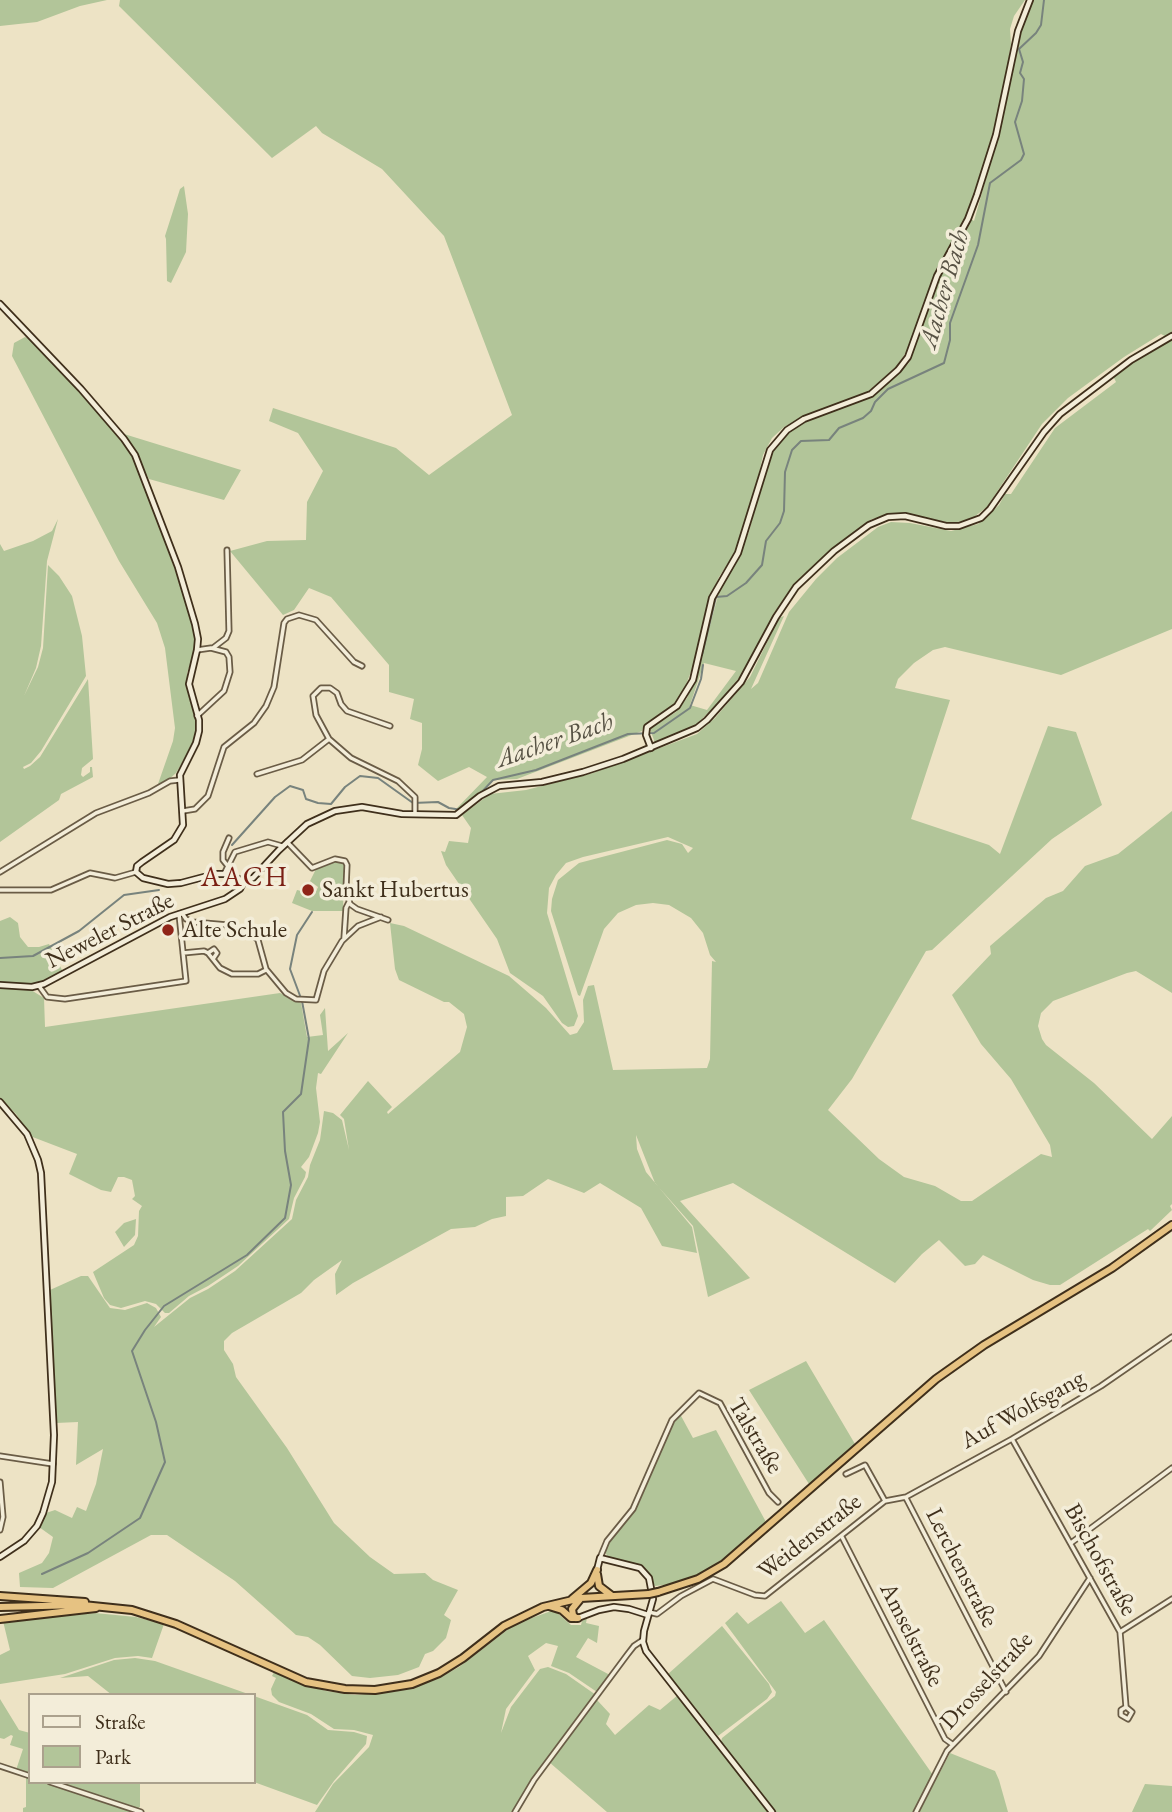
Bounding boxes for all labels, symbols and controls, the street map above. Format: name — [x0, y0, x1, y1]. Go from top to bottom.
water label: Aacher Bach — [913, 226, 977, 352]
water label: Aacher Bach — [492, 706, 618, 776]
district label: AACH — [201, 861, 289, 895]
place label: Sankt Hubertus — [322, 876, 469, 904]
marker: Sankt Hubertus — [300, 882, 316, 898]
street label: Neweler Straße — [41, 887, 179, 975]
place label: Alte Schule — [182, 916, 287, 944]
marker: Alte Schule — [160, 922, 176, 938]
street label: Auf Wolfsgang — [956, 1364, 1090, 1456]
street label: Talstraße — [721, 1393, 789, 1479]
street label: Weidenstraße — [753, 1488, 867, 1586]
street label: Bischofstraße — [1057, 1499, 1143, 1621]
street label: Lerchenstraße — [919, 1504, 1003, 1632]
street label: Amselstraße — [873, 1578, 949, 1692]
street label: Drosselstraße — [935, 1626, 1039, 1736]
legend — [28, 1693, 256, 1784]
text: Straße — [95, 1708, 146, 1735]
text: Park — [95, 1743, 131, 1770]

